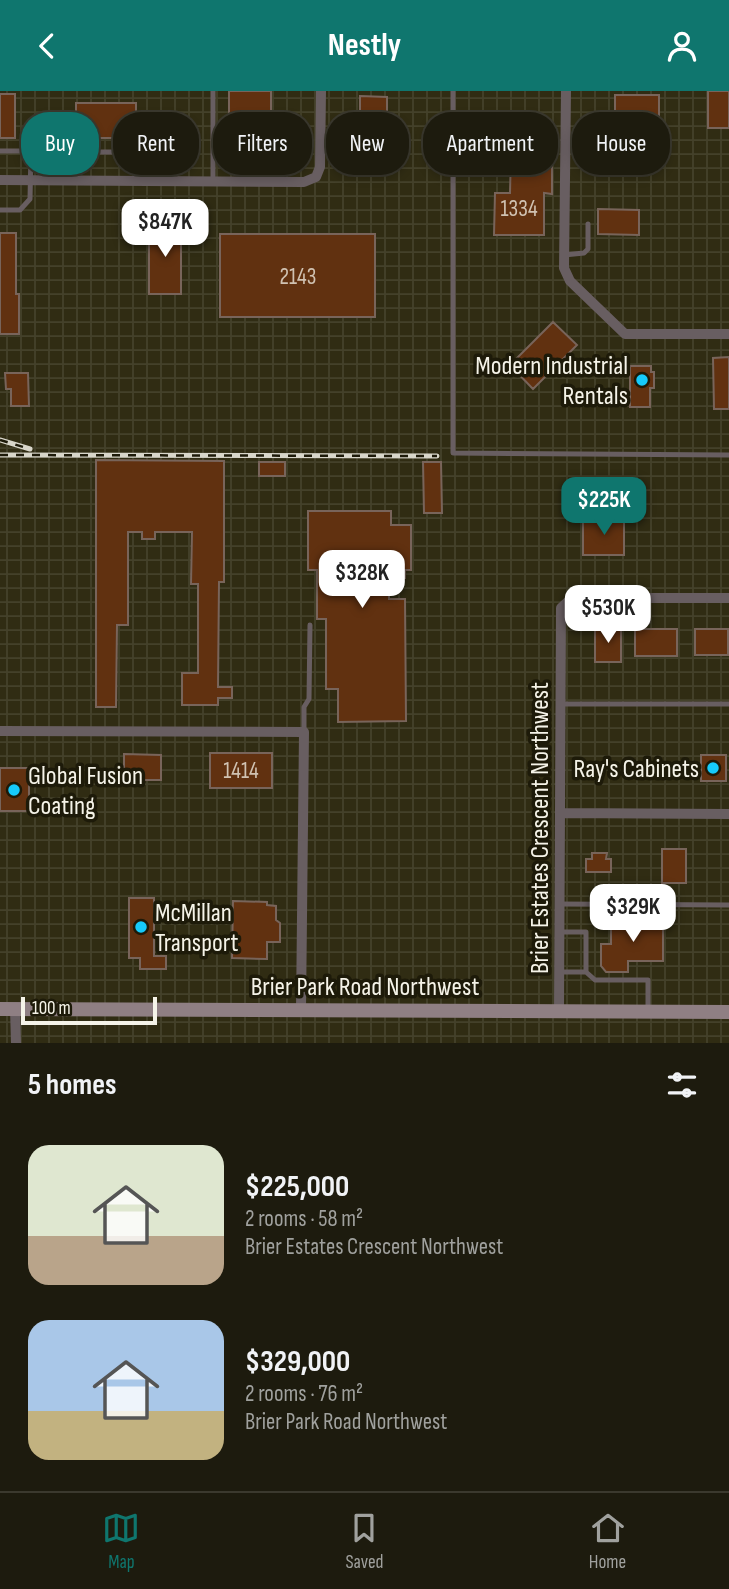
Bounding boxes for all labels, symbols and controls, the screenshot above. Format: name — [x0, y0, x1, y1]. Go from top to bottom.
text: Nestly — [328, 26, 401, 65]
icon: back — [28, 27, 66, 65]
icon: person — [663, 27, 701, 65]
chip: Buy — [21, 112, 99, 175]
chip: Rent — [113, 112, 199, 175]
chip: Filters — [213, 112, 312, 175]
chip: New — [326, 112, 409, 175]
chip: Apartment — [423, 112, 558, 175]
chip: House — [572, 112, 670, 175]
house number: 1334 — [500, 195, 538, 223]
pin: $847K — [116, 199, 214, 259]
text: $847K — [138, 208, 192, 236]
house number: 2143 — [280, 263, 316, 291]
place label: Modern Industrial Rentals — [475, 351, 628, 412]
marker: Modern Industrial Rentals — [634, 372, 650, 388]
pin: $225K — [555, 477, 653, 537]
text: $225K — [577, 486, 631, 514]
pin: $328K — [313, 551, 411, 610]
text: $328K — [335, 559, 389, 587]
pin: $530K — [559, 585, 657, 645]
text: $530K — [581, 594, 635, 622]
street label: Brier Estates Crescent Northwest — [525, 682, 556, 974]
place label: Ray's Cabinets — [574, 754, 699, 785]
house number: 1414 — [223, 757, 259, 785]
marker: Ray's Cabinets — [705, 760, 721, 776]
place label: Global Fusion Coating — [28, 761, 143, 822]
marker: Global Fusion Coating — [6, 782, 22, 798]
pin: $329K — [584, 885, 682, 944]
text: $329K — [606, 893, 660, 921]
place label: McMillan Transport — [155, 898, 238, 959]
marker: McMillan Transport — [133, 919, 149, 935]
street label: Brier Park Road Northwest — [251, 972, 479, 1003]
scale bar — [21, 994, 158, 1026]
text: 100 m — [32, 997, 71, 1020]
icon: filters — [663, 1066, 701, 1104]
text: 5 homes — [28, 1067, 117, 1103]
text: $225,000 — [245, 1169, 349, 1205]
icon: home — [84, 1173, 168, 1257]
text: 2 rooms · 58 m² — [245, 1205, 363, 1233]
text: Brier Estates Crescent Northwest — [245, 1233, 503, 1261]
text: $329,000 — [245, 1344, 350, 1380]
icon: home — [84, 1348, 168, 1432]
text: 2 rooms · 76 m² — [245, 1380, 363, 1408]
text: Brier Park Road Northwest — [245, 1408, 447, 1436]
tab: Map — [102, 1509, 140, 1574]
tab: Saved — [345, 1509, 384, 1574]
tab: Home — [589, 1509, 627, 1574]

